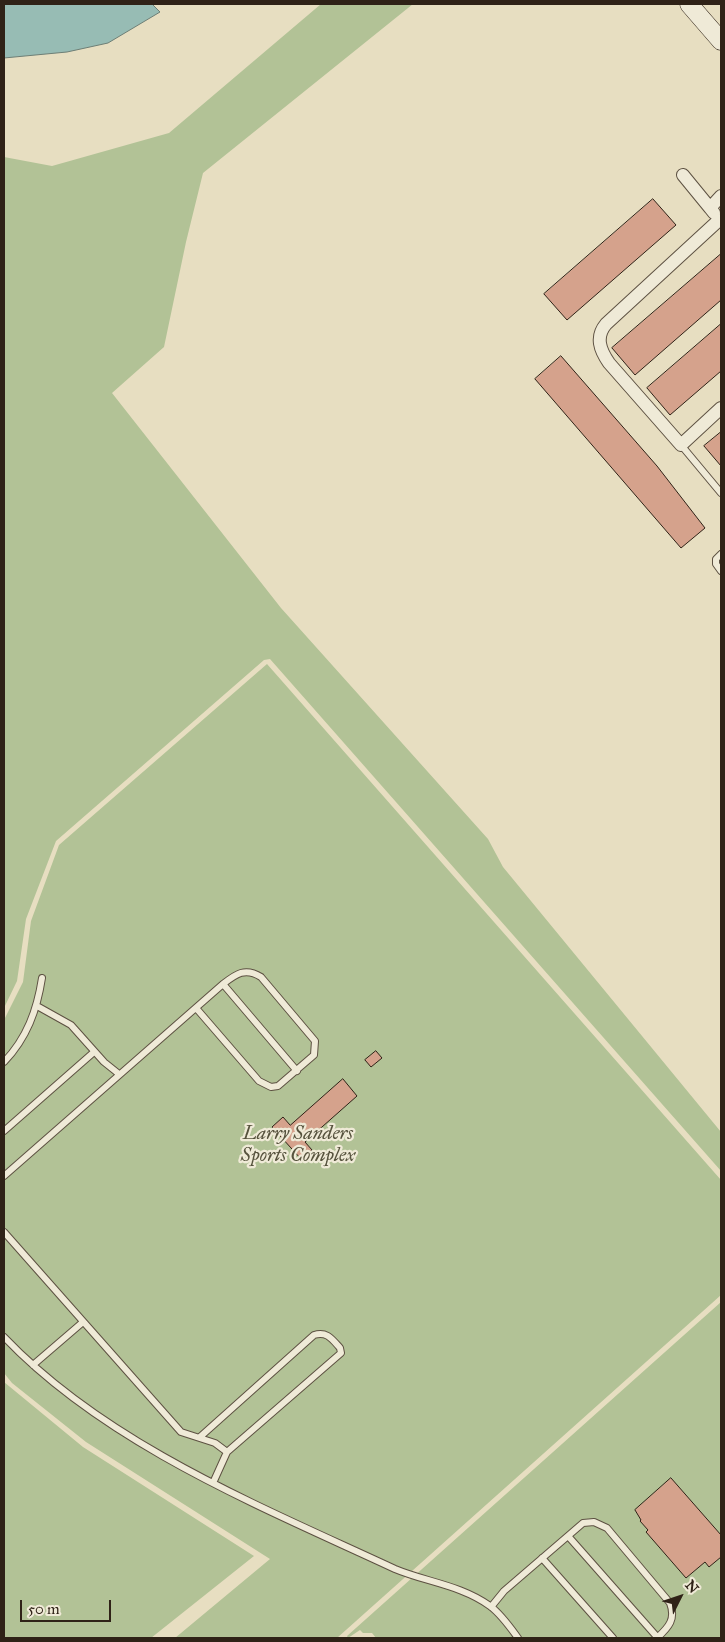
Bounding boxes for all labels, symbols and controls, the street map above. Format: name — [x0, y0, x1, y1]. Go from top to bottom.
park label: Larry Sanders Sports Complex — [241, 1123, 355, 1167]
north arrow — [655, 1572, 705, 1622]
text: N — [681, 1577, 702, 1597]
scale bar — [22, 1590, 114, 1622]
text: 50 m — [28, 1600, 60, 1618]

